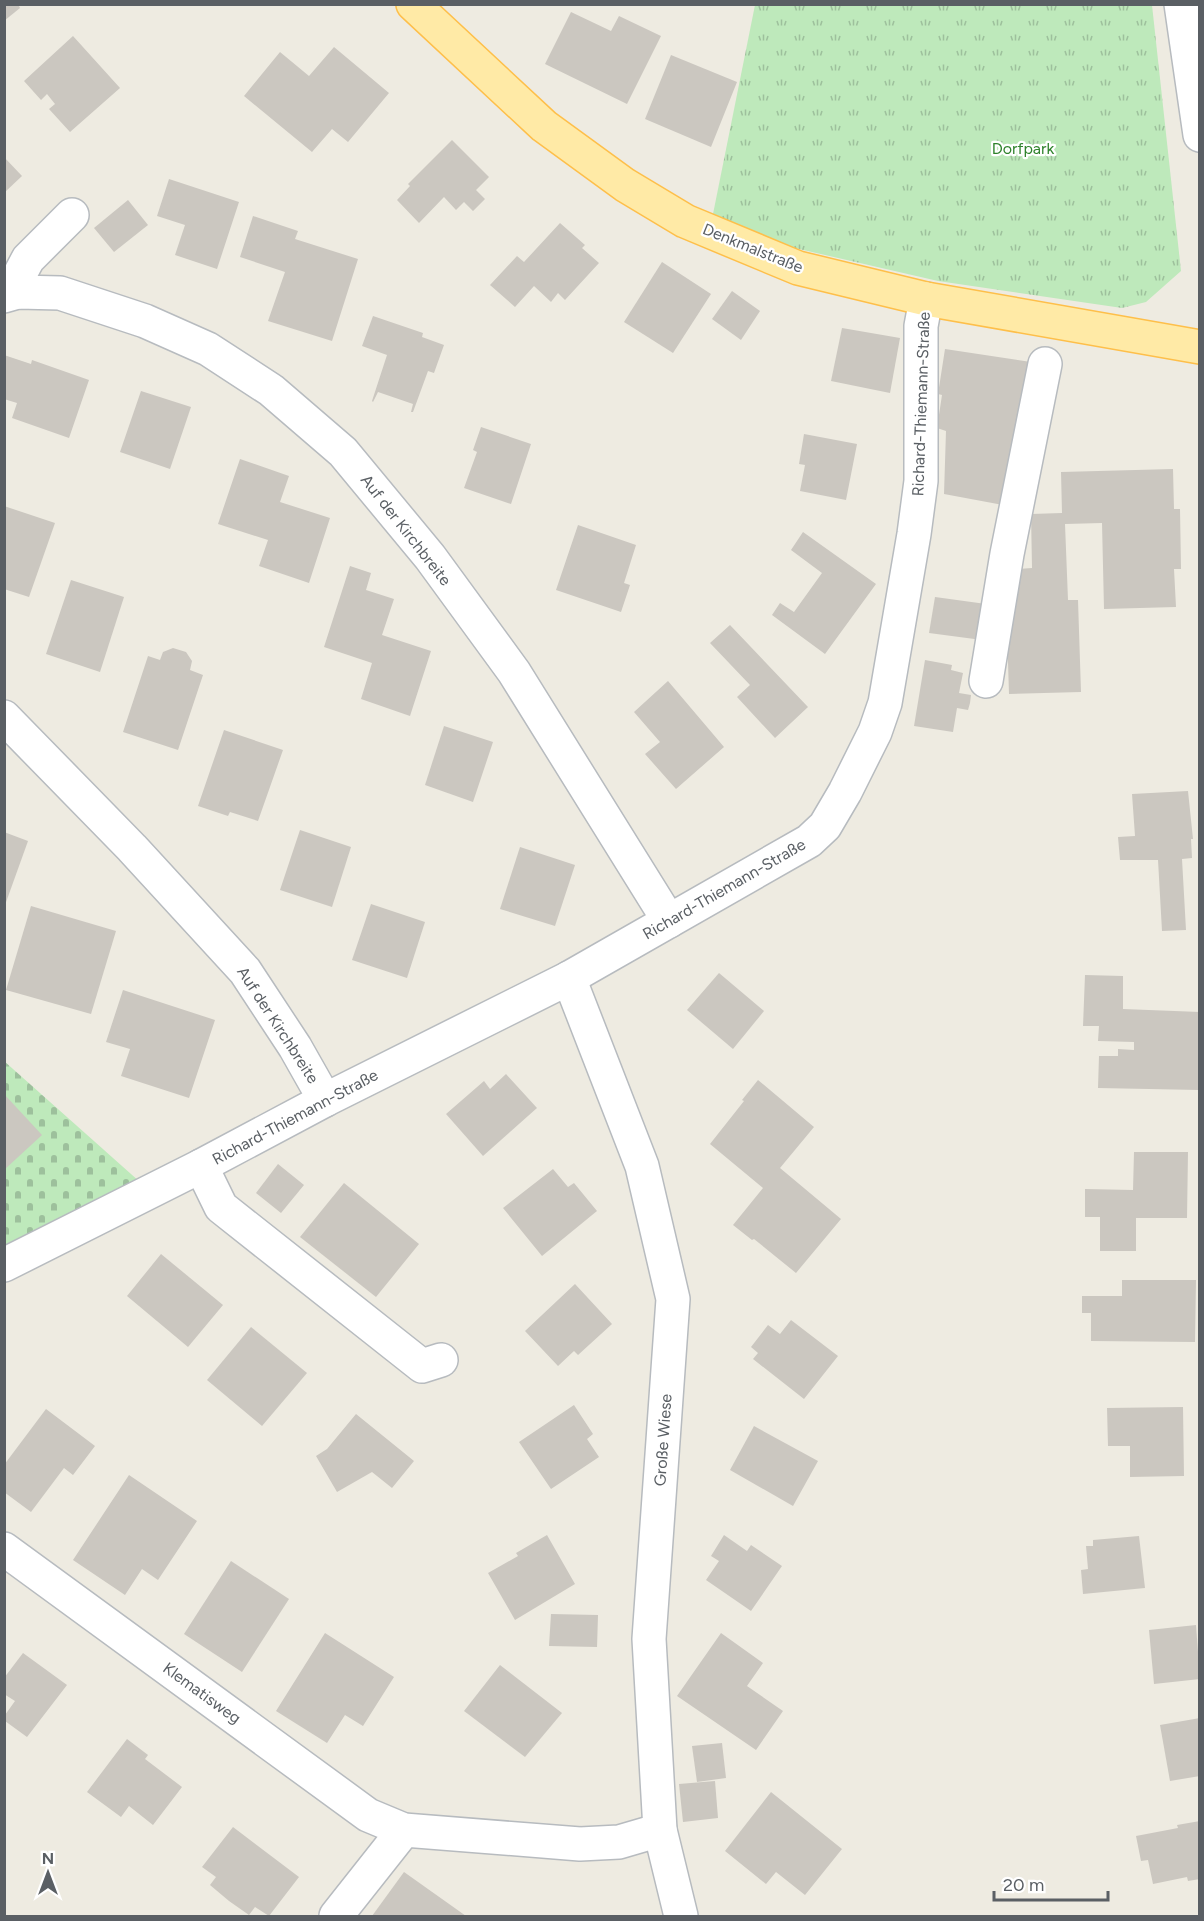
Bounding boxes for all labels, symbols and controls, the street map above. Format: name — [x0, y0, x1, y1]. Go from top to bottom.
park label: Dorfpark — [992, 139, 1054, 158]
street label: Denkmalstraße — [700, 219, 806, 277]
street label: Richard-Thiemann-Straße — [908, 311, 934, 497]
street label: Auf der Kirchbreite — [357, 471, 455, 589]
street label: Richard-Thiemann-Straße — [639, 834, 809, 943]
street label: Auf der Kirchbreite — [233, 963, 323, 1087]
street label: Richard-Thiemann-Straße — [209, 1065, 381, 1169]
street label: Große Wiese — [650, 1393, 676, 1487]
street label: Klematisweg — [159, 1658, 245, 1728]
north arrow — [18, 1843, 78, 1903]
text: N — [42, 1849, 54, 1868]
scale bar — [994, 1864, 1108, 1902]
text: 20 m — [1003, 1874, 1044, 1896]

